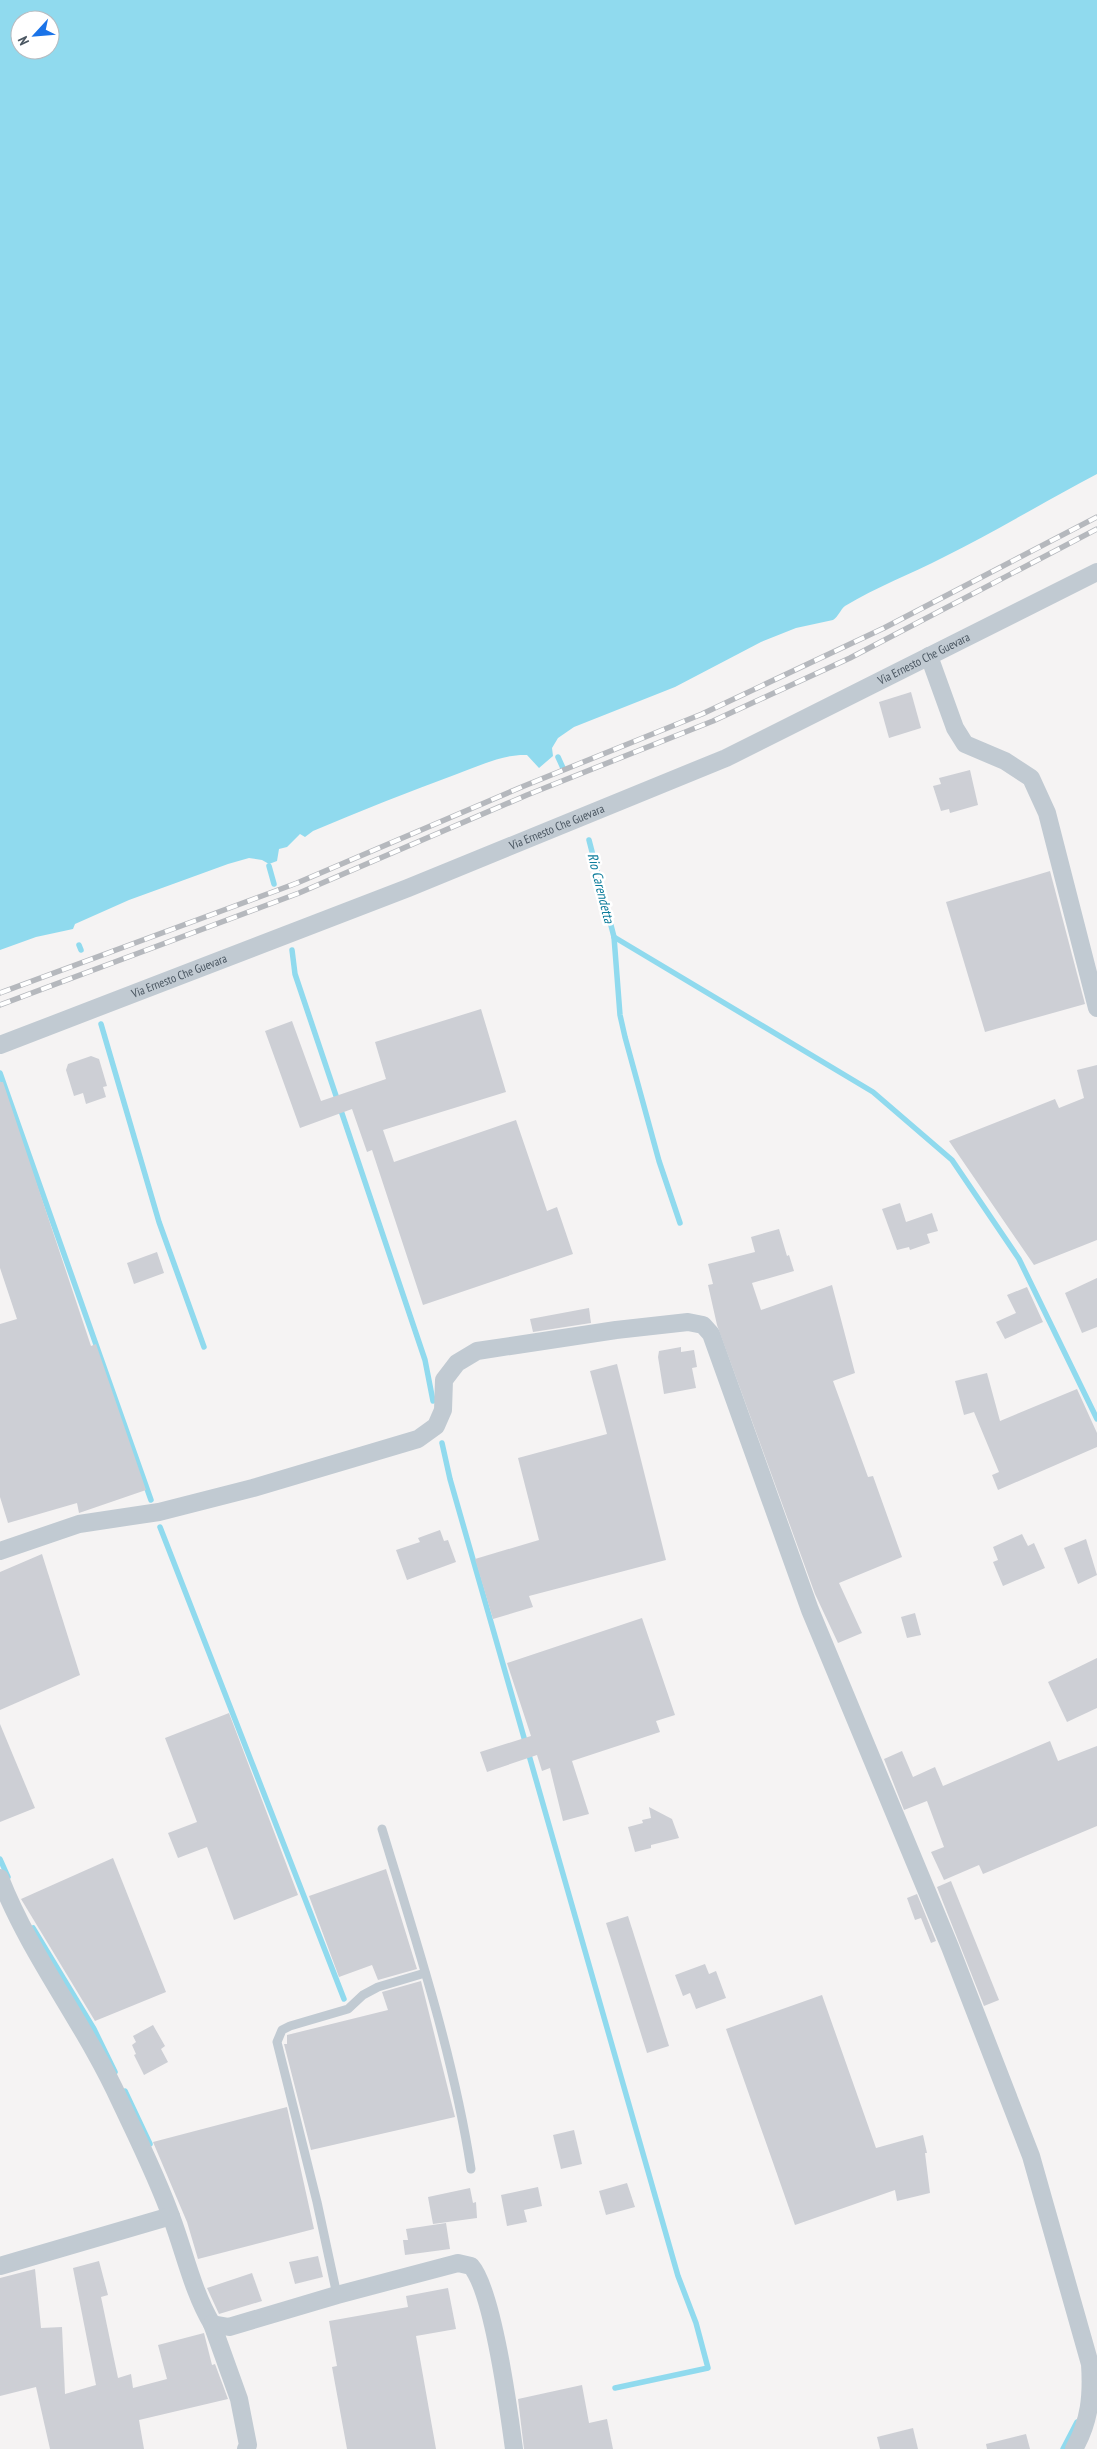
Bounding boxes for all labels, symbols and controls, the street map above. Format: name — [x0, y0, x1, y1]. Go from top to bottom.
north arrow — [10, 10, 60, 60]
text: N — [14, 33, 33, 48]
street label: Via Ernesto Che Guevara — [874, 629, 972, 688]
street label: Via Ernesto Che Guevara — [506, 801, 606, 853]
water label: Rio Carendetta — [584, 851, 619, 926]
street label: Via Ernesto Che Guevara — [128, 950, 229, 1001]

